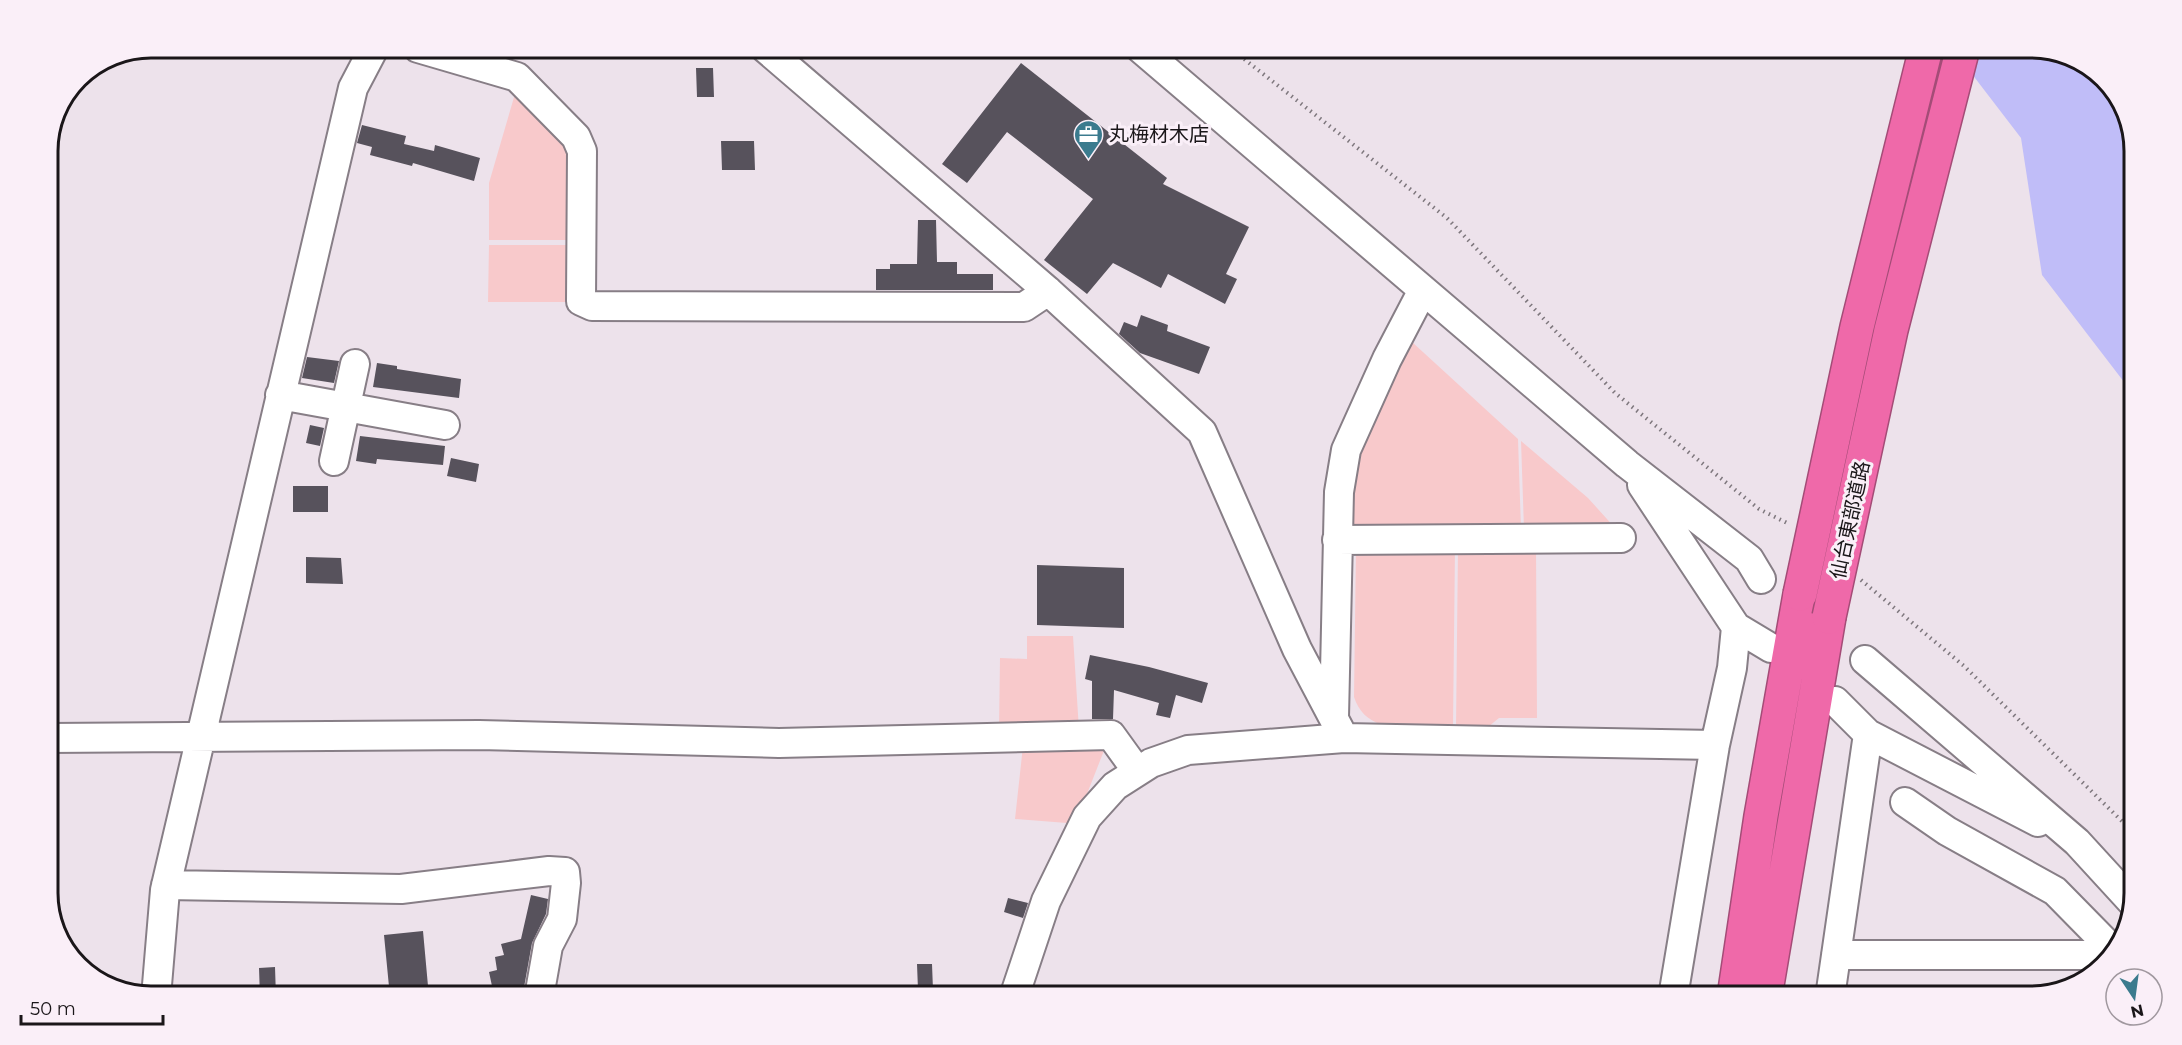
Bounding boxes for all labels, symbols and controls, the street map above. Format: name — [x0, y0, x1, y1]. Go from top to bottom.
office icon: 丸梅材木店 — [1072, 118, 1104, 160]
place label: 丸梅材木店 — [1109, 122, 1209, 146]
street label: 仙台東部道路 — [1826, 459, 1874, 581]
north arrow — [2104, 967, 2164, 1027]
scale bar — [21, 988, 164, 1026]
text: 50 m — [30, 998, 76, 1020]
text: N — [2129, 1000, 2146, 1022]

